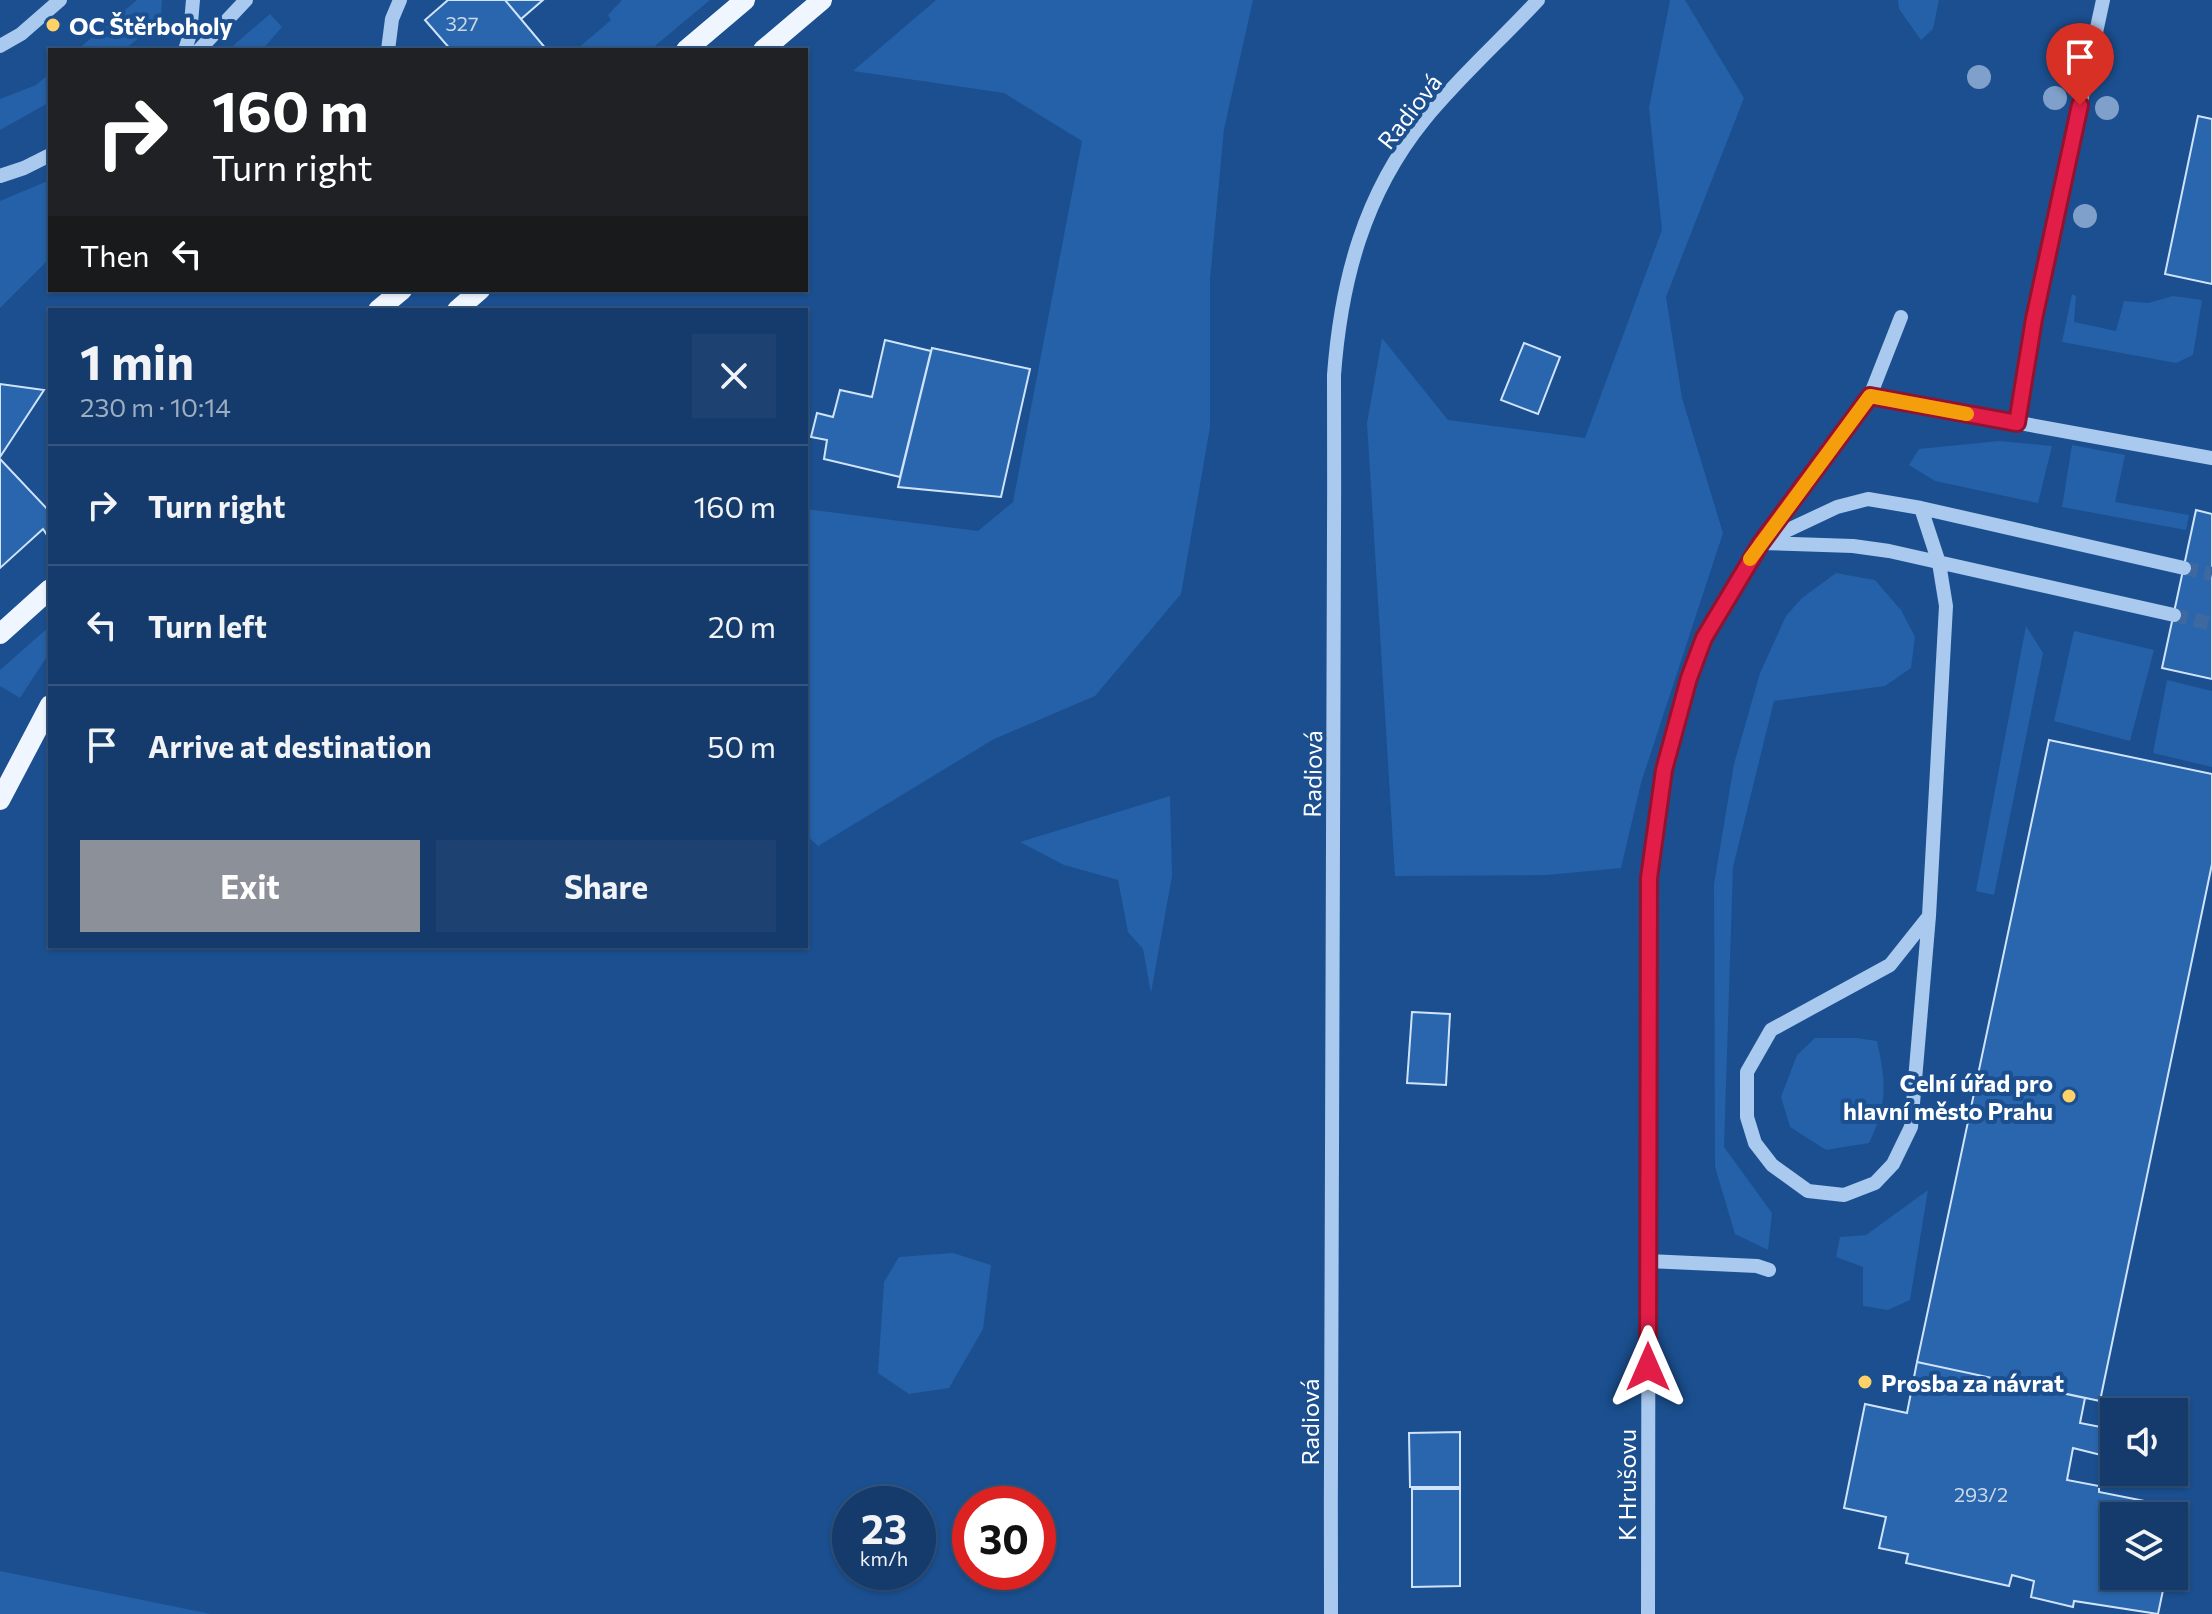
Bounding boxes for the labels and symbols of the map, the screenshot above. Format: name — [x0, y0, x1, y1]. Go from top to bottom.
place label: OC Štěrboholy — [69, 11, 233, 40]
house number: 327 — [446, 11, 478, 35]
marker: OC Štěrboholy — [44, 16, 62, 34]
pin — [2046, 23, 2114, 105]
street label: Radiová — [1371, 68, 1447, 154]
street label: Radiová — [1297, 730, 1327, 818]
place label: Celní úřad pro hlavní město Prahu — [1843, 1068, 2053, 1125]
marker: Celní úřad pro hlavní město Prahu — [2060, 1087, 2078, 1105]
position arrow — [1606, 1325, 1690, 1409]
place label: Prosba za návrat — [1881, 1368, 2064, 1397]
marker: Prosba za návrat — [1856, 1373, 1874, 1391]
street label: Radiová — [1295, 1378, 1324, 1466]
street label: K Hrušovu — [1612, 1429, 1641, 1541]
house number: 293/2 — [1954, 1482, 2008, 1506]
speed limit sign: 30 — [952, 1486, 1056, 1590]

